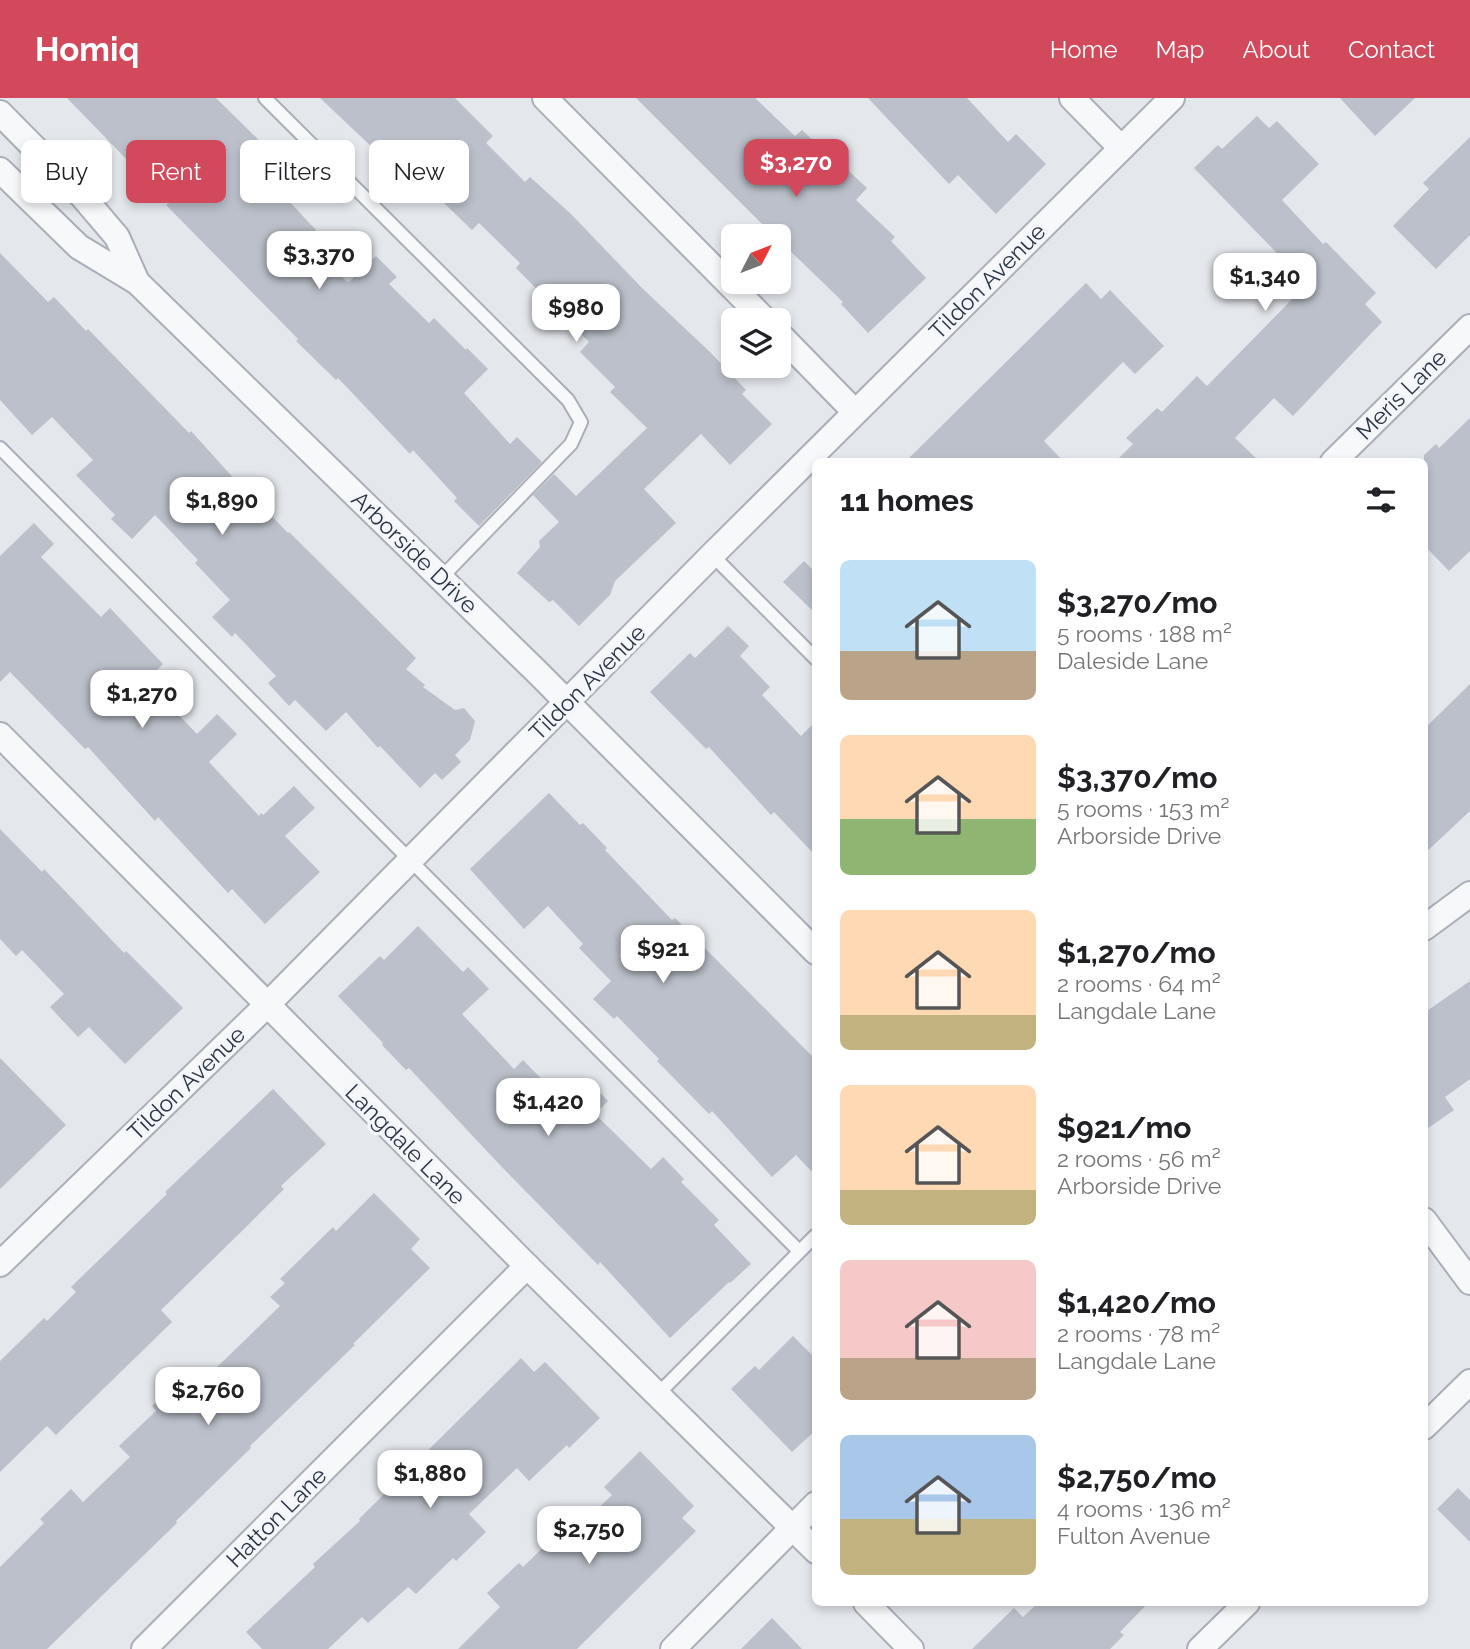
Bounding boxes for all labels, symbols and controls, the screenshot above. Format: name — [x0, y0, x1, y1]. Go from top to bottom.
text: Homiq — [35, 30, 139, 69]
text: Home — [1050, 35, 1118, 64]
text: Map — [1156, 35, 1204, 64]
text: About — [1242, 35, 1310, 64]
text: Contact — [1348, 35, 1435, 64]
chip: Buy — [21, 140, 112, 203]
chip: Rent — [126, 140, 226, 203]
chip: Filters — [240, 140, 355, 203]
chip: New — [369, 140, 469, 203]
pin: $3,270 — [739, 140, 853, 199]
text: $3,270 — [760, 148, 832, 175]
street label: Tildon Avenue — [924, 218, 1050, 344]
north arrow — [721, 224, 791, 294]
map controls — [721, 224, 791, 378]
pin: $3,370 — [262, 232, 376, 291]
text: $3,370 — [283, 240, 355, 267]
pin: $1,340 — [1208, 254, 1322, 313]
text: $1,340 — [1229, 262, 1301, 289]
pin: $980 — [535, 285, 617, 344]
text: $980 — [548, 293, 604, 320]
button: layers — [721, 308, 791, 378]
street label: Meris Lane — [1350, 343, 1452, 445]
pin: $1,890 — [165, 478, 279, 537]
icon: filters — [1362, 481, 1400, 519]
text: 11 homes — [840, 483, 974, 518]
street label: Arborside Drive — [347, 485, 483, 619]
text: $1,890 — [186, 486, 258, 513]
text: $3,270/mo — [1057, 585, 1218, 620]
icon: home — [896, 588, 980, 672]
street label: Tildon Avenue — [524, 619, 650, 745]
text: 5 rooms · 188 m² — [1057, 620, 1232, 647]
text: Daleside Lane — [1057, 647, 1208, 674]
pin: $1,270 — [85, 670, 199, 730]
text: $1,270 — [106, 679, 178, 706]
text: $3,370/mo — [1057, 760, 1217, 795]
icon: home — [896, 763, 980, 847]
text: 5 rooms · 153 m² — [1057, 795, 1229, 822]
text: Arborside Drive — [1057, 822, 1221, 849]
pin: $921 — [622, 926, 704, 985]
text: $921 — [637, 934, 689, 961]
text: $1,270/mo — [1057, 935, 1216, 970]
icon: home — [896, 938, 980, 1022]
text: 2 rooms · 64 m² — [1057, 970, 1221, 997]
text: Langdale Lane — [1057, 997, 1216, 1024]
street label: Tildon Avenue — [122, 1020, 250, 1146]
street label: Langdale Lane — [340, 1078, 472, 1210]
pin: $1,420 — [491, 1079, 605, 1138]
text: $1,420 — [512, 1087, 584, 1114]
text: $921/mo — [1057, 1110, 1192, 1145]
icon: home — [896, 1113, 980, 1197]
text: 2 rooms · 56 m² — [1057, 1145, 1221, 1172]
text: Arborside Drive — [1057, 1172, 1221, 1199]
text: $1,420/mo — [1057, 1285, 1216, 1320]
icon: home — [896, 1288, 980, 1372]
text: 2 rooms · 78 m² — [1057, 1320, 1220, 1347]
text: Langdale Lane — [1057, 1347, 1216, 1374]
pin: $2,760 — [151, 1368, 265, 1427]
text: $2,760 — [171, 1376, 245, 1403]
pin: $1,880 — [373, 1450, 487, 1510]
text: $1,880 — [393, 1459, 467, 1486]
text: $2,750/mo — [1057, 1460, 1217, 1495]
street label: Hatton Lane — [220, 1461, 332, 1573]
icon: home — [896, 1463, 980, 1547]
text: 4 rooms · 136 m² — [1057, 1495, 1231, 1522]
pin: $2,750 — [532, 1506, 646, 1566]
text: $2,750 — [553, 1515, 625, 1542]
text: Fulton Avenue — [1057, 1522, 1210, 1549]

